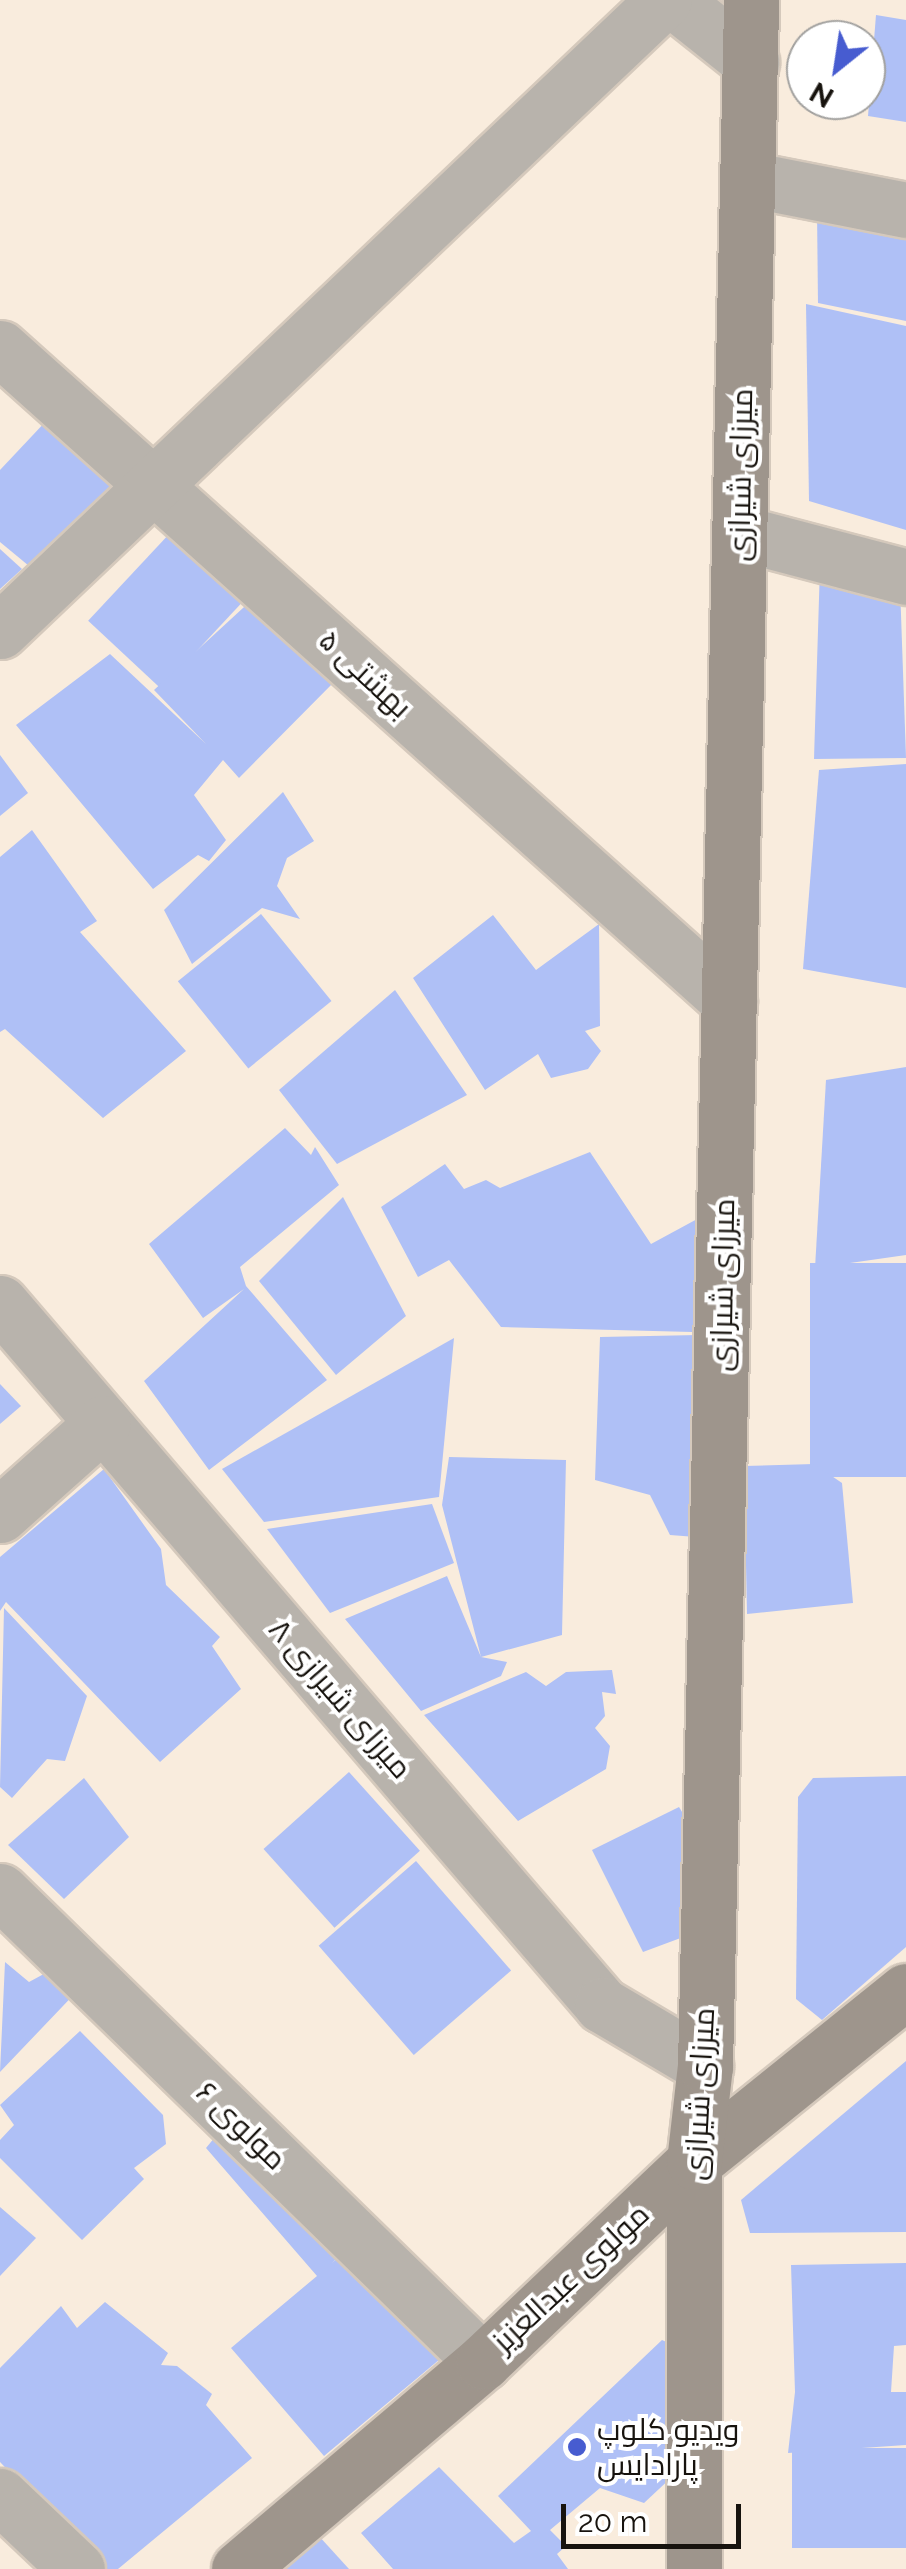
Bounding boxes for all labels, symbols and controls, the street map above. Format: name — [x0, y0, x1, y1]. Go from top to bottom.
north arrow — [786, 20, 886, 120]
text: N — [804, 75, 839, 114]
street label: میرزای شیرازی — [721, 388, 761, 562]
street label: بهشتی ۵ — [311, 622, 419, 726]
street label: میرزای شیرازی — [703, 1198, 743, 1372]
street label: میرزای شیرازی ۸ — [261, 1612, 419, 1786]
street label: میرزای شیرازی — [677, 2007, 723, 2181]
street label: مولوی ۶ — [189, 2074, 293, 2178]
street label: مولوی عبدالعزیز — [485, 2196, 657, 2360]
place label: ویدیو کلوپ پارادایس — [597, 2412, 739, 2482]
marker: ویدیو کلوپ پارادایس — [566, 2436, 588, 2458]
scale bar — [566, 2484, 746, 2546]
text: 20 m — [578, 2504, 647, 2539]

